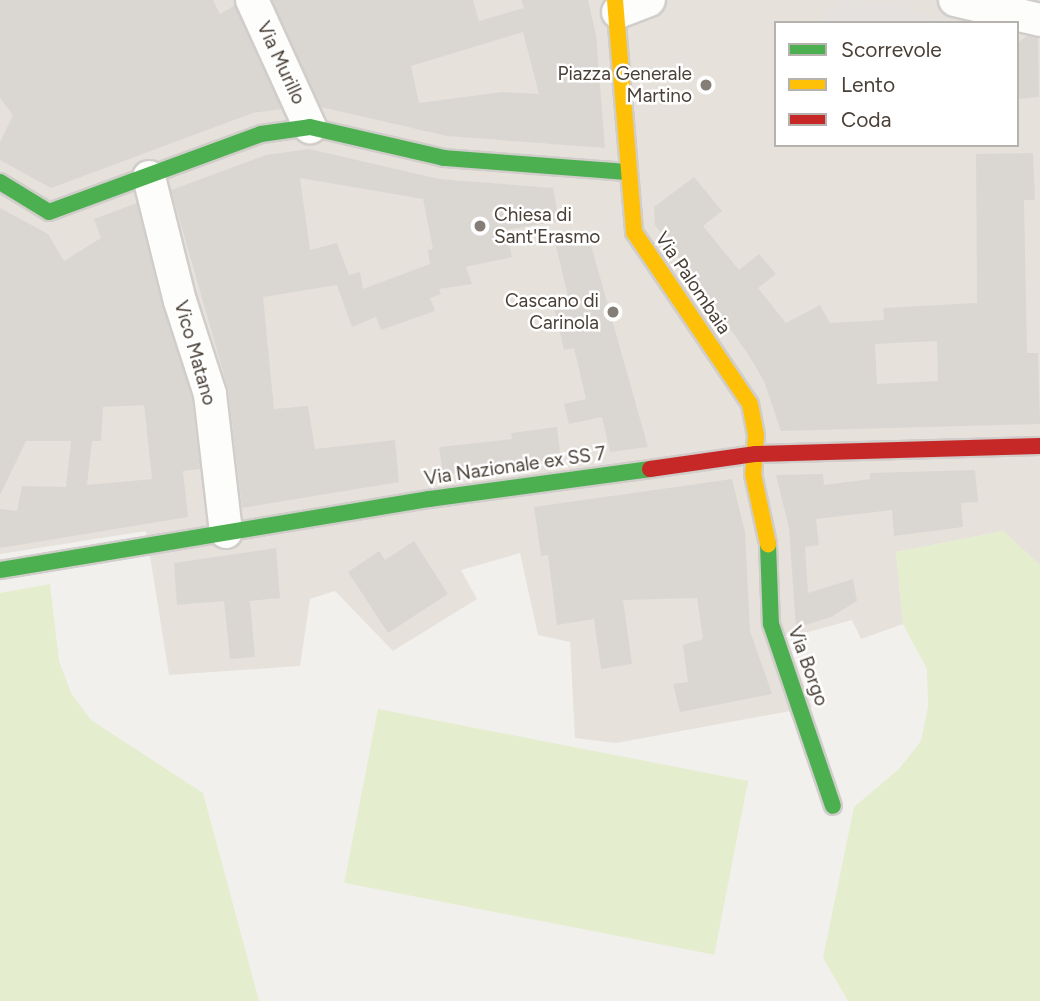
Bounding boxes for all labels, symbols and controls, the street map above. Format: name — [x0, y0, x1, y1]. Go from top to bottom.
street label: Via Murillo — [252, 18, 310, 108]
legend — [774, 21, 1019, 147]
text: Scorrevole — [841, 37, 942, 62]
place label: Piazza Generale Martino — [557, 63, 692, 107]
text: Lento — [841, 72, 895, 97]
marker: Piazza Generale Martino — [698, 77, 714, 93]
text: Coda — [841, 107, 891, 132]
place label: Chiesa di Sant'Erasmo — [494, 204, 600, 248]
marker: Chiesa di Sant'Erasmo — [472, 218, 488, 234]
street label: Via Palombaia — [650, 227, 736, 339]
place label: Cascano di Carinola — [505, 290, 599, 334]
street label: Vico Matano — [169, 298, 221, 408]
marker: Cascano di Carinola — [605, 304, 621, 320]
street label: Via Nazionale ex SS 7 — [423, 442, 607, 490]
street label: Via Borgo — [783, 623, 833, 709]

